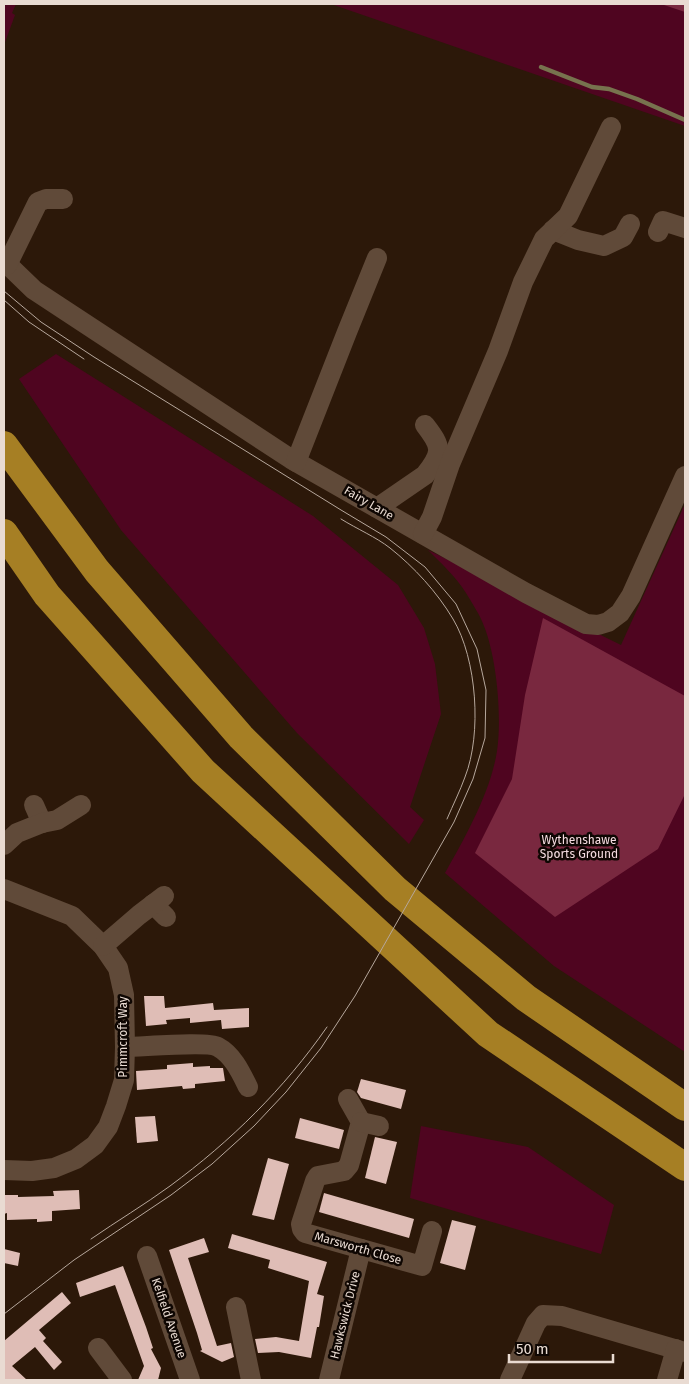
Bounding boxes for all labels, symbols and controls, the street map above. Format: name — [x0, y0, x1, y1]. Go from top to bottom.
street label: Fairy Lane — [342, 483, 396, 523]
park label: Wythenshawe Sports Ground — [540, 833, 618, 861]
street label: Pimmcroft Way — [116, 996, 130, 1078]
street label: Marsworth Close — [313, 1229, 403, 1267]
street label: Hawkswick Drive — [327, 1270, 363, 1360]
street label: Kelfield Avenue — [149, 1276, 189, 1360]
scale bar — [509, 1332, 613, 1364]
text: 50 m — [516, 1340, 549, 1358]

